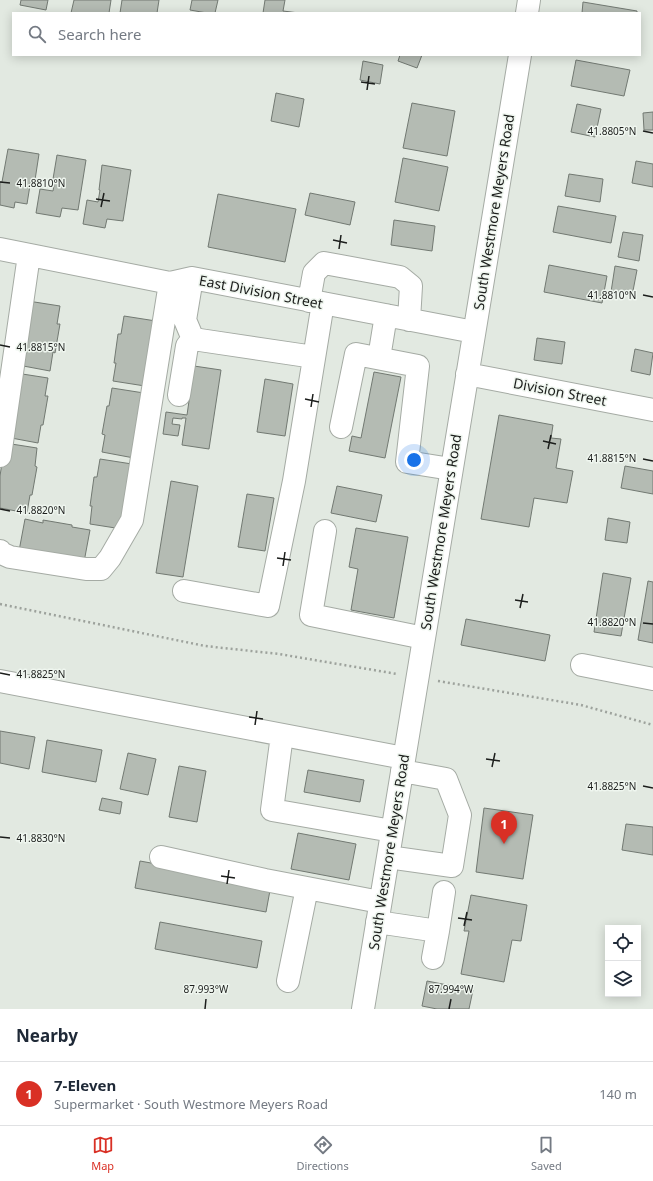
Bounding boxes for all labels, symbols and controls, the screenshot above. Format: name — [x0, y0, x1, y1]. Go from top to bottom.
search box — [12, 12, 641, 56]
icon: search — [26, 23, 48, 45]
text: Search here — [58, 24, 141, 44]
street label: South Westmore Meyers Road — [469, 113, 518, 311]
text: 41.8805°N — [588, 124, 636, 138]
text: 41.8810°N — [17, 176, 65, 190]
street label: East Division Street — [198, 270, 325, 313]
text: 41.8810°N — [588, 288, 636, 302]
text: 41.8815°N — [17, 340, 65, 354]
street label: Division Street — [512, 373, 608, 410]
street label: South Westmore Meyers Road — [416, 433, 465, 631]
your location — [404, 450, 424, 470]
text: 41.8815°N — [588, 451, 636, 465]
text: 41.8820°N — [17, 503, 65, 517]
text: 41.8820°N — [588, 615, 636, 629]
text: 41.8825°N — [17, 667, 65, 681]
street label: South Westmore Meyers Road — [364, 753, 413, 951]
text: 41.8825°N — [588, 779, 636, 793]
pin: 1 — [491, 811, 517, 844]
text: 41.8830°N — [17, 831, 65, 845]
map controls — [605, 925, 641, 997]
button: locate — [605, 925, 641, 961]
button: layers — [605, 961, 641, 997]
text: 87.993°W — [184, 982, 229, 996]
text: 87.994°W — [429, 982, 474, 996]
text: Nearby — [16, 1024, 78, 1047]
text: 7-Eleven — [54, 1075, 116, 1095]
text: 1 — [25, 1085, 33, 1103]
text: 140 m — [599, 1085, 637, 1103]
text: Supermarket · South Westmore Meyers Road — [54, 1095, 328, 1113]
tab: Map — [91, 1134, 114, 1173]
tab: Directions — [296, 1134, 349, 1173]
tab: Saved — [531, 1134, 562, 1173]

